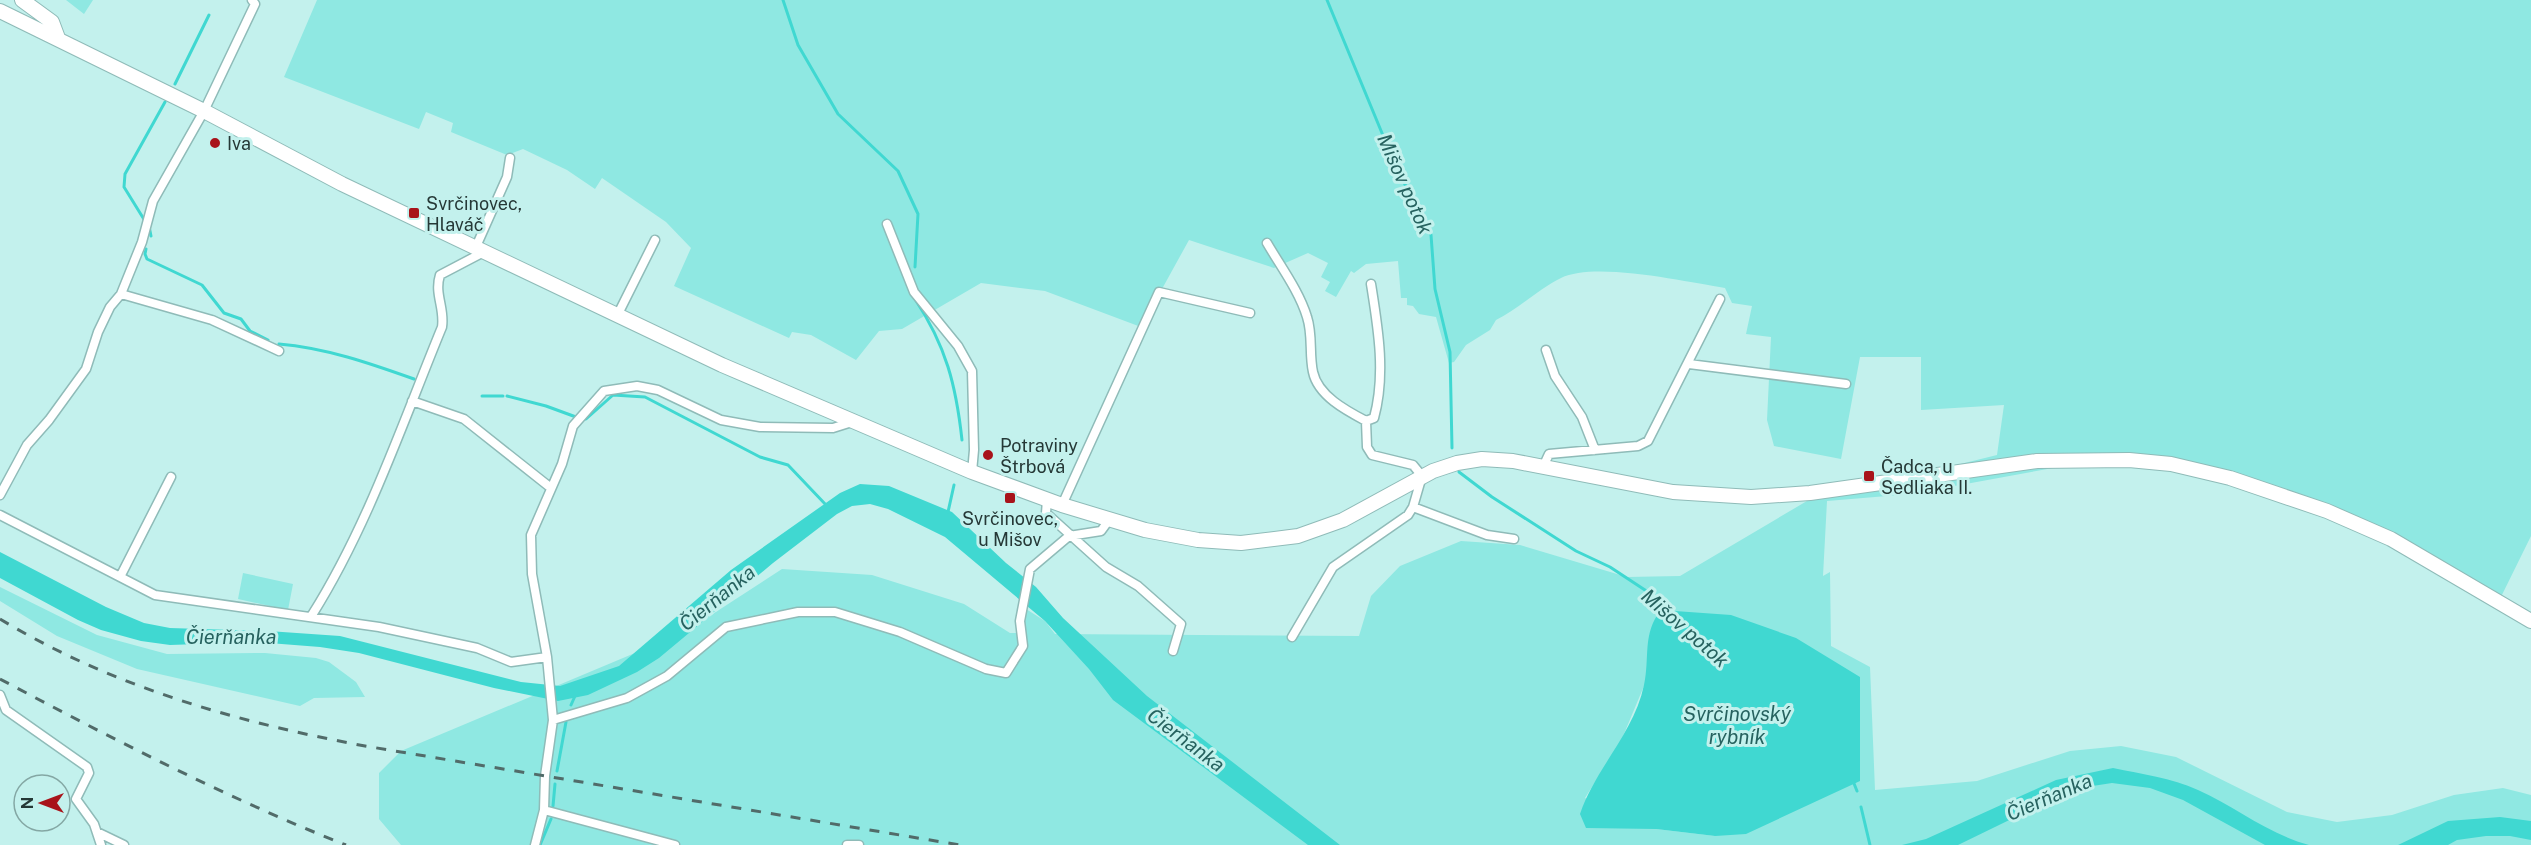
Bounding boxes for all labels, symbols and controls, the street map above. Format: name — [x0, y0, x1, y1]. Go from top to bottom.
water label: Mišov potok — [1372, 130, 1438, 238]
place label: Iva — [227, 133, 251, 154]
marker: Iva — [208, 136, 222, 150]
place label: Svrčinovec, Hlaváč — [426, 193, 522, 235]
marker: Svrčinovec, Hlaváč — [407, 206, 421, 220]
place label: Potraviny Štrbová — [1000, 435, 1078, 477]
marker: Potraviny Štrbová — [981, 448, 995, 462]
place label: Čadca, u Sedliaka II. — [1881, 456, 1972, 498]
marker: Čadca, u Sedliaka II. — [1862, 469, 1876, 483]
marker: Svrčinovec, u Mišov — [1003, 491, 1017, 505]
place label: Svrčinovec, u Mišov — [962, 508, 1058, 550]
water label: Čierňanka — [674, 560, 760, 636]
water label: Mišov potok — [1637, 584, 1734, 672]
water label: Čierňanka — [186, 625, 276, 649]
water label: Svrčinovský rybník — [1683, 702, 1792, 749]
water label: Čierňanka — [1143, 703, 1229, 777]
water label: Čierňanka — [2003, 768, 2095, 826]
north arrow — [12, 773, 72, 833]
text: N — [18, 797, 37, 809]

